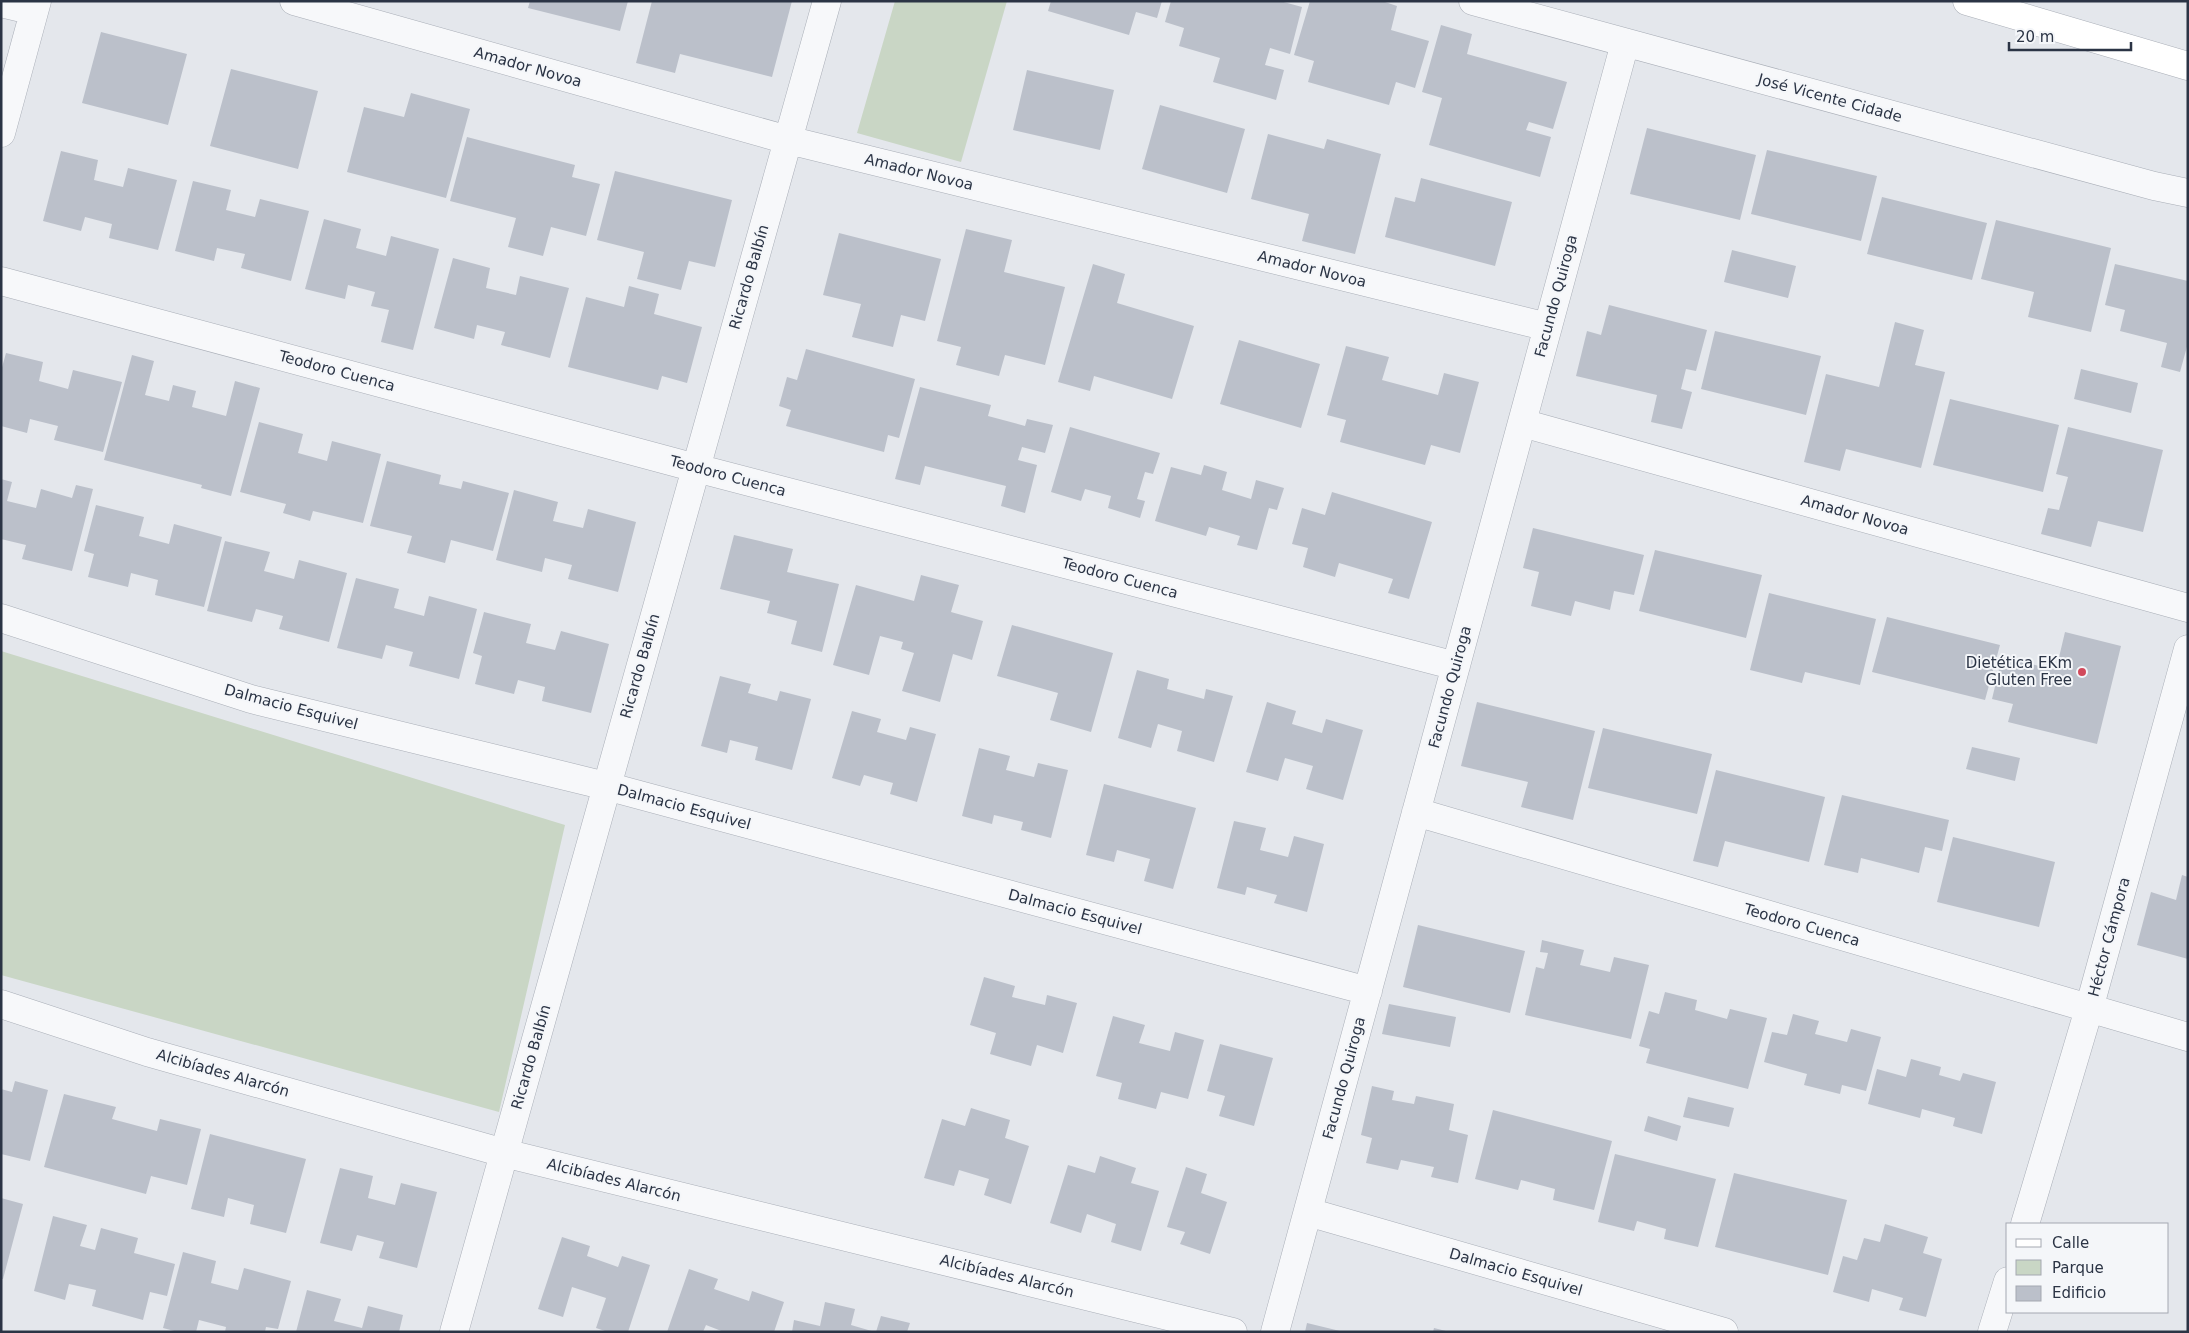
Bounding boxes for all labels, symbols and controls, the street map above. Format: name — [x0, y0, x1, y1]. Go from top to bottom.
scale bar — [2009, 20, 2132, 52]
text: 20 m — [2016, 28, 2054, 46]
street label: Amador Novoa — [472, 43, 584, 91]
street label: José Vicente Cidade — [1755, 70, 1904, 126]
street label: Amador Novoa — [863, 150, 975, 194]
street label: Ricardo Balbín — [725, 222, 773, 332]
street label: Facundo Quiroga — [1531, 233, 1581, 359]
street label: Amador Novoa — [1256, 247, 1368, 291]
street label: Teodoro Cuenca — [276, 347, 397, 395]
street label: Teodoro Cuenca — [667, 452, 788, 500]
street label: Amador Novoa — [1799, 491, 1911, 539]
street label: Teodoro Cuenca — [1059, 554, 1180, 602]
street label: Ricardo Balbín — [616, 611, 664, 721]
street label: Facundo Quiroga — [1425, 624, 1475, 750]
place label: Dietética EKm Gluten Free — [1966, 654, 2072, 689]
marker: Dietética EKm Gluten Free — [2076, 666, 2088, 678]
street label: Dalmacio Esquivel — [222, 680, 360, 734]
street label: Dalmacio Esquivel — [615, 780, 753, 834]
street label: Héctor Cámpora — [2084, 875, 2134, 999]
street label: Dalmacio Esquivel — [1006, 885, 1144, 939]
street label: Teodoro Cuenca — [1741, 900, 1862, 950]
street label: Ricardo Balbín — [507, 1002, 555, 1112]
street label: Facundo Quiroga — [1319, 1015, 1369, 1141]
street label: Alcibíades Alarcón — [154, 1045, 292, 1101]
street label: Alcibíades Alarcón — [545, 1155, 683, 1205]
legend — [2006, 1223, 2169, 1313]
text: Calle — [2052, 1234, 2089, 1252]
street label: Dalmacio Esquivel — [1447, 1244, 1585, 1300]
street label: Alcibíades Alarcón — [938, 1251, 1076, 1301]
text: Parque — [2052, 1259, 2104, 1277]
text: Edificio — [2052, 1284, 2106, 1302]

